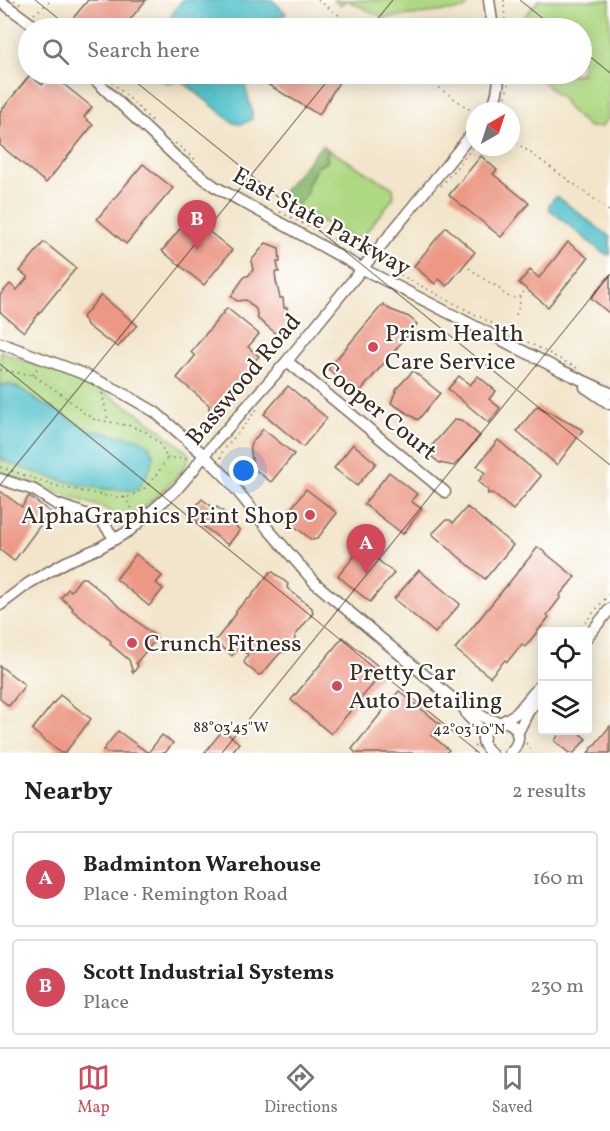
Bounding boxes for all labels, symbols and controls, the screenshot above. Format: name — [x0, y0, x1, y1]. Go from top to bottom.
search box — [18, 18, 592, 84]
icon: search — [39, 35, 72, 68]
text: Search here — [87, 36, 200, 67]
north arrow — [466, 102, 520, 156]
street label: East State Parkway — [226, 160, 416, 286]
pin: B — [178, 200, 216, 250]
street label: Basswood Road — [179, 307, 310, 454]
place label: Prism Health Care Service — [385, 318, 524, 380]
marker: Prism Health Care Service — [366, 340, 380, 354]
street label: Cooper Court — [312, 354, 443, 469]
your location — [229, 456, 258, 485]
place label: AlphaGraphics Print Shop — [21, 500, 298, 534]
marker: AlphaGraphics Print Shop — [303, 508, 317, 522]
pin: A — [346, 524, 386, 574]
map controls — [538, 627, 592, 735]
button: locate — [538, 627, 592, 681]
place label: Crunch Fitness — [144, 628, 301, 662]
marker: Crunch Fitness — [125, 636, 139, 650]
place label: Pretty Car Auto Detailing — [349, 657, 502, 719]
marker: Pretty Car Auto Detailing — [330, 679, 344, 693]
button: layers — [538, 681, 592, 735]
text: 88°03'45"W — [193, 718, 269, 739]
text: 42°03'10"N — [433, 720, 505, 741]
text: Nearby — [24, 774, 113, 810]
text: 2 results — [512, 778, 586, 806]
text: Badminton Warehouse — [83, 850, 321, 881]
text: A — [38, 865, 53, 893]
text: 160 m — [532, 865, 584, 893]
text: Place · Remington Road — [83, 881, 288, 909]
text: Scott Industrial Systems — [83, 958, 334, 989]
text: B — [39, 973, 52, 1001]
text: 230 m — [530, 973, 584, 1001]
text: Place — [83, 989, 129, 1017]
tab: Map — [77, 1061, 110, 1119]
tab: Directions — [264, 1061, 338, 1119]
tab: Saved — [492, 1061, 533, 1119]

